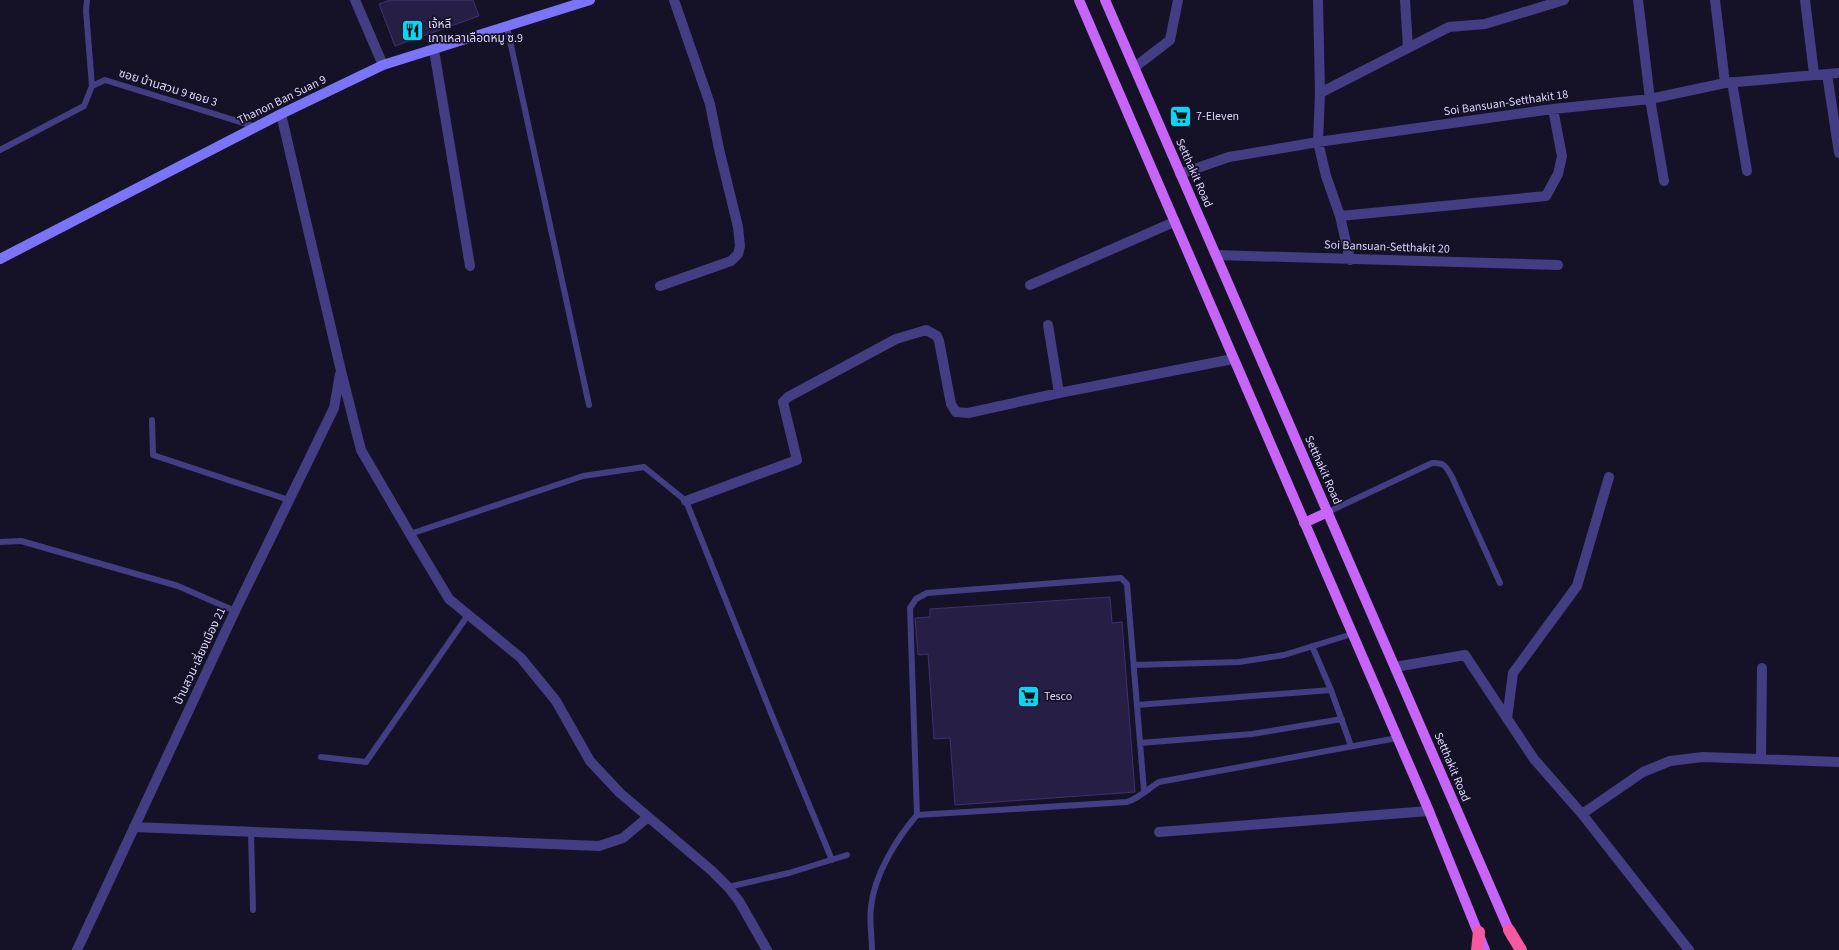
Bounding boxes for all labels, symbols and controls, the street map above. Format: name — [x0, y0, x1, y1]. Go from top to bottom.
place label: เจ้หลี เกาเหลาเลือดหมู ซ.9 — [428, 16, 523, 47]
restaurant icon: เจ้หลี เกาเหลาเลือดหมู ซ.9 — [400, 18, 426, 44]
street label: ซอย บ้านสวน 9 ซอย 3 — [116, 65, 220, 111]
street label: Thanon Ban Suan 9 — [235, 71, 329, 129]
street label: Soi Bansuan-Setthakit 18 — [1443, 86, 1569, 120]
supermarket icon: 7-Eleven — [1168, 103, 1194, 129]
place label: 7-Eleven — [1196, 108, 1239, 125]
street label: Setthakit Road — [1171, 136, 1217, 210]
street label: Soi Bansuan-Setthakit 20 — [1324, 236, 1450, 258]
street label: Setthakit Road — [1300, 433, 1346, 507]
street label: บ้านสวน-เลี่ยงเมือง 21 — [169, 604, 230, 708]
supermarket icon: Tesco — [1016, 683, 1042, 709]
place label: Tesco — [1044, 688, 1072, 705]
street label: Setthakit Road — [1430, 730, 1474, 804]

